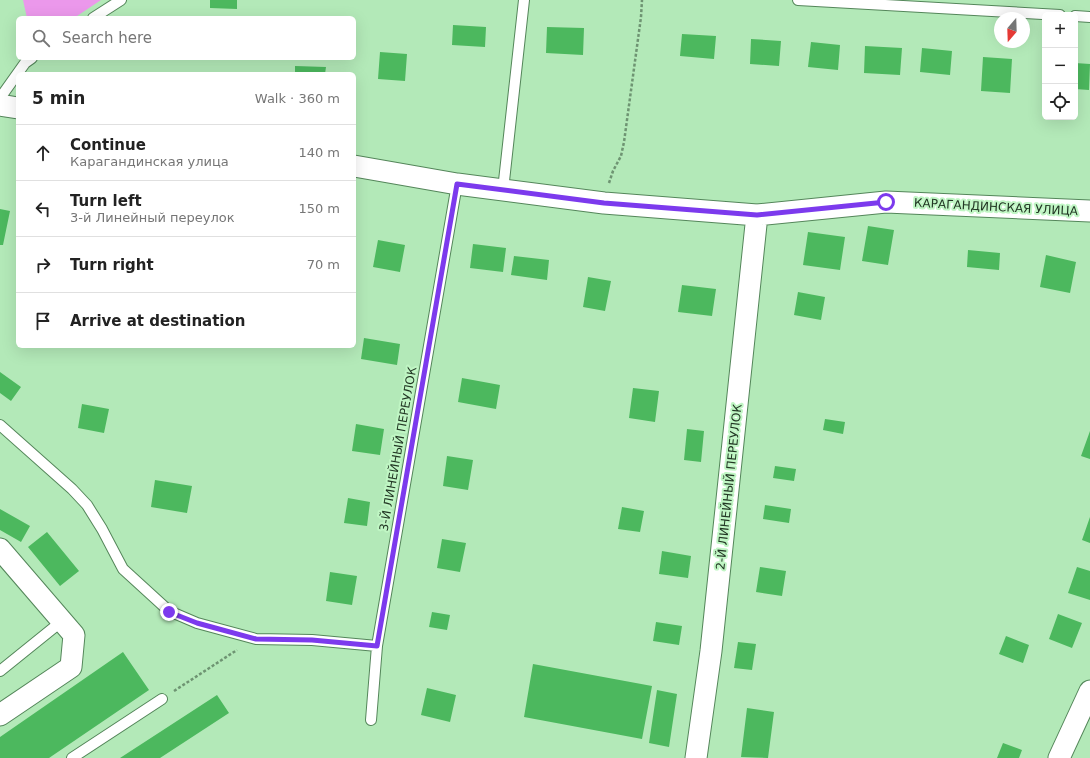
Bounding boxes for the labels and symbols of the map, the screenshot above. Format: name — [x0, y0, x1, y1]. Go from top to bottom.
north arrow — [994, 12, 1030, 48]
route start — [877, 193, 895, 211]
street label: КАРАГАНДИНСКАЯ УЛИЦА — [914, 196, 1079, 218]
street label: 3-Й ЛИНЕЙНЫЙ ПЕРЕУЛОК — [376, 365, 419, 532]
street label: 2-Й ЛИНЕЙНЫЙ ПЕРЕУЛОК — [712, 403, 745, 571]
route end — [160, 603, 178, 621]

